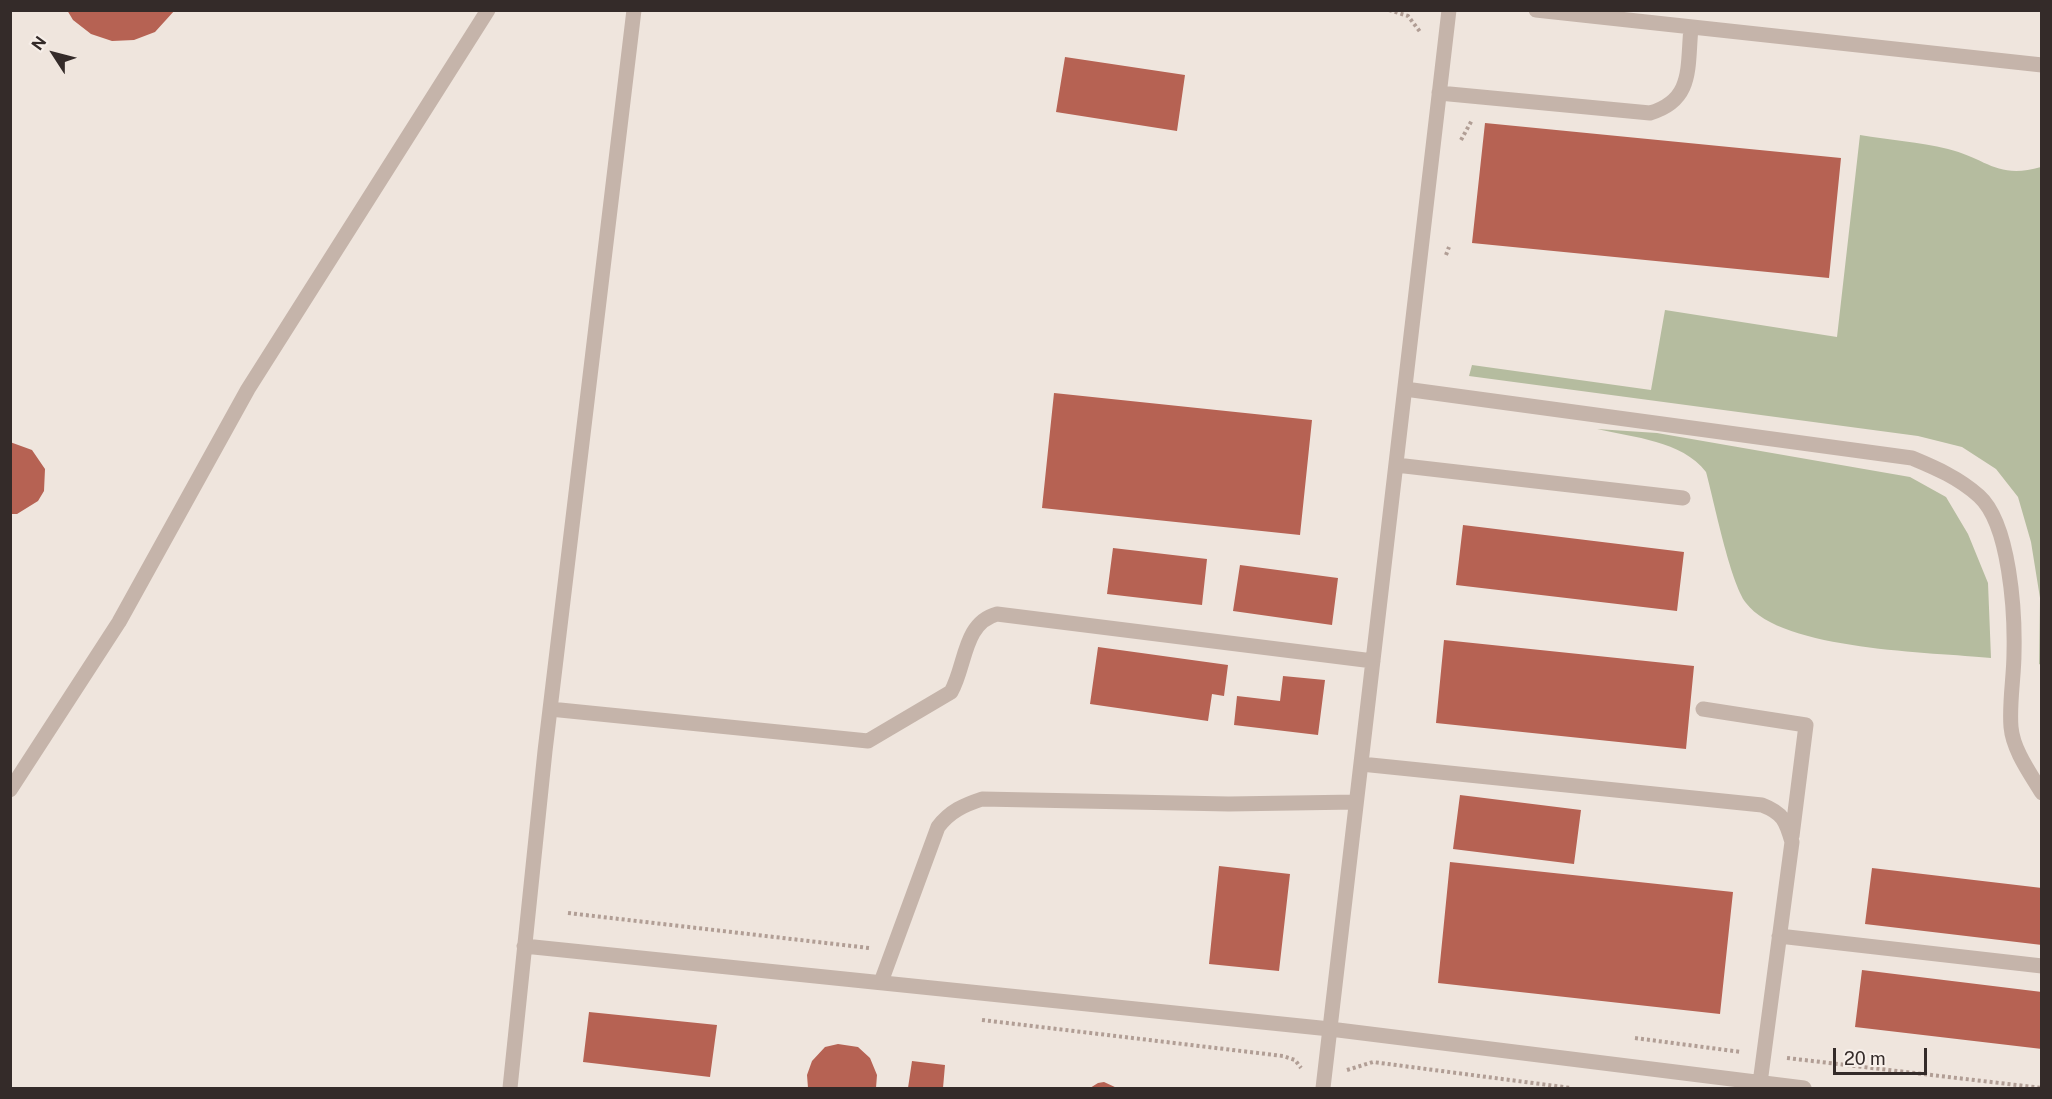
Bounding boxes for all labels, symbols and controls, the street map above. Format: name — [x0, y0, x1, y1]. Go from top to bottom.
north arrow — [24, 24, 84, 84]
text: N — [28, 32, 50, 54]
scale bar — [1836, 1036, 1930, 1074]
text: 20 m — [1844, 1048, 1886, 1069]

